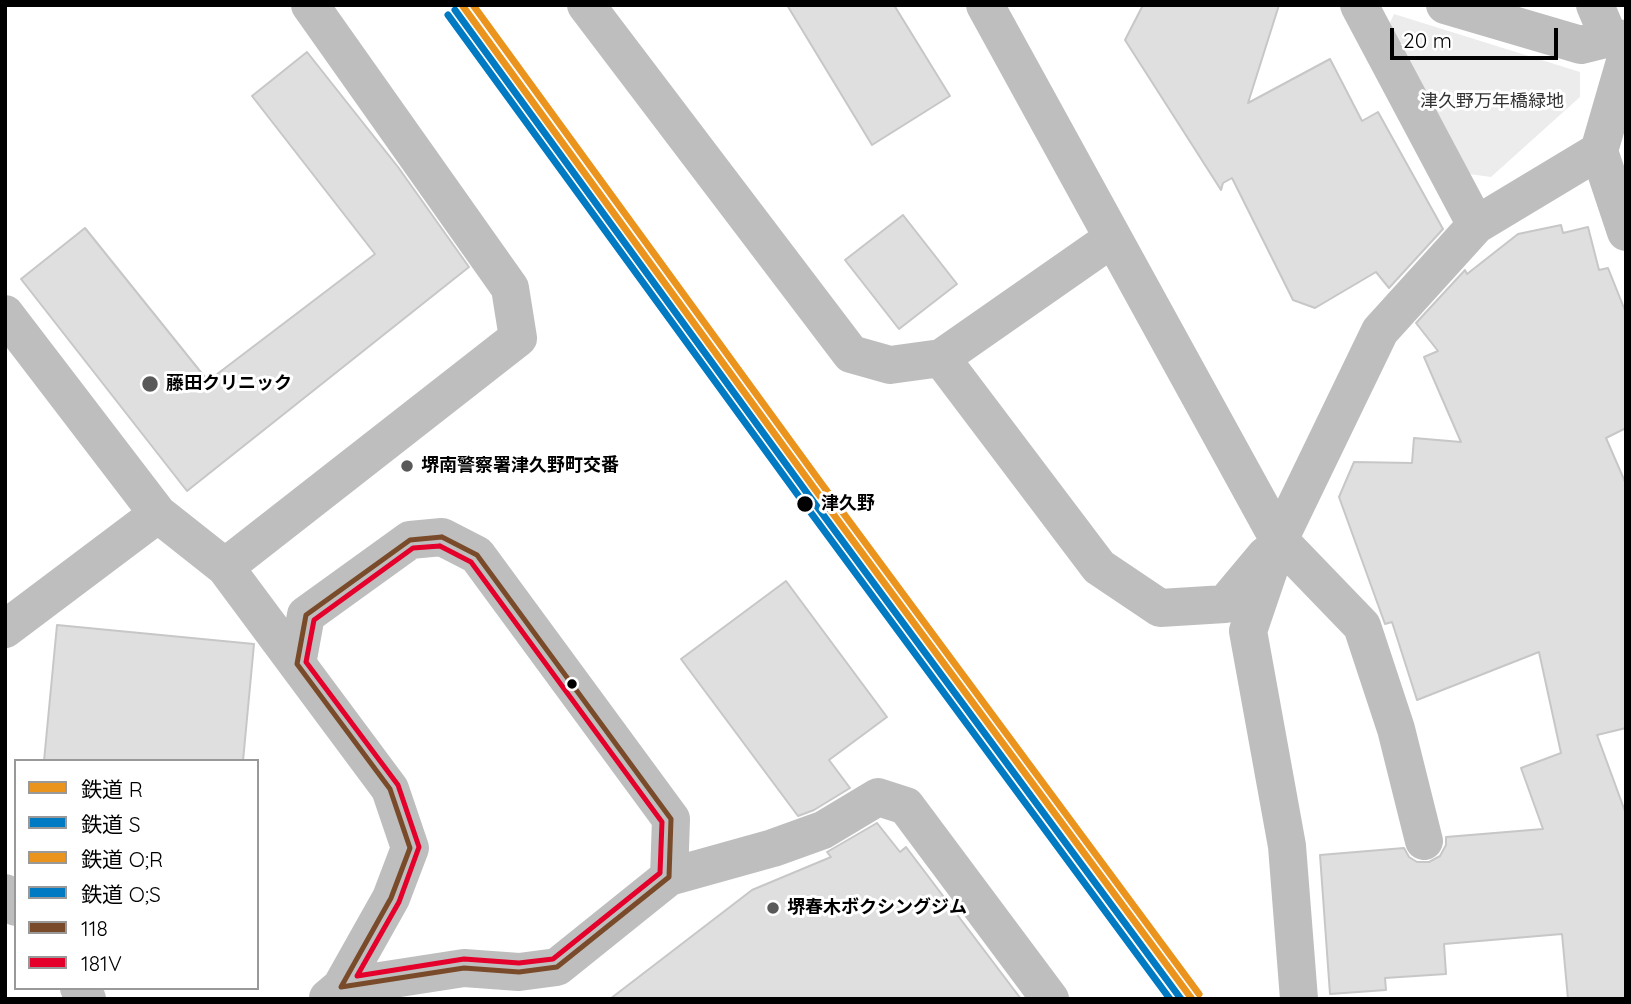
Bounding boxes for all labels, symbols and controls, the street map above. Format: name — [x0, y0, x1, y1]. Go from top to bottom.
scale bar — [1393, 14, 1561, 58]
text: 20 m — [1403, 27, 1452, 53]
park label: 津久野万年橋緑地 — [1420, 91, 1564, 113]
place label: 藤田クリニック — [166, 373, 292, 395]
marker: 藤田クリニック — [140, 374, 160, 394]
place label: 堺南警察署津久野町交番 — [421, 455, 619, 477]
marker: 堺南警察署津久野町交番 — [399, 458, 415, 474]
place label: 津久野 — [821, 493, 875, 515]
marker: 津久野 — [795, 494, 815, 514]
unlabelled marker — [565, 677, 579, 691]
legend — [14, 759, 259, 990]
text: 鉄道 R — [81, 776, 143, 802]
text: 鉄道 S — [81, 811, 141, 837]
text: 鉄道 O;R — [81, 846, 163, 872]
text: 鉄道 O;S — [81, 881, 161, 907]
place label: 堺春木ボクシングジム — [787, 897, 967, 919]
marker: 堺春木ボクシングジム — [765, 900, 781, 916]
text: 118 — [81, 915, 108, 941]
text: 181V — [81, 950, 122, 976]

